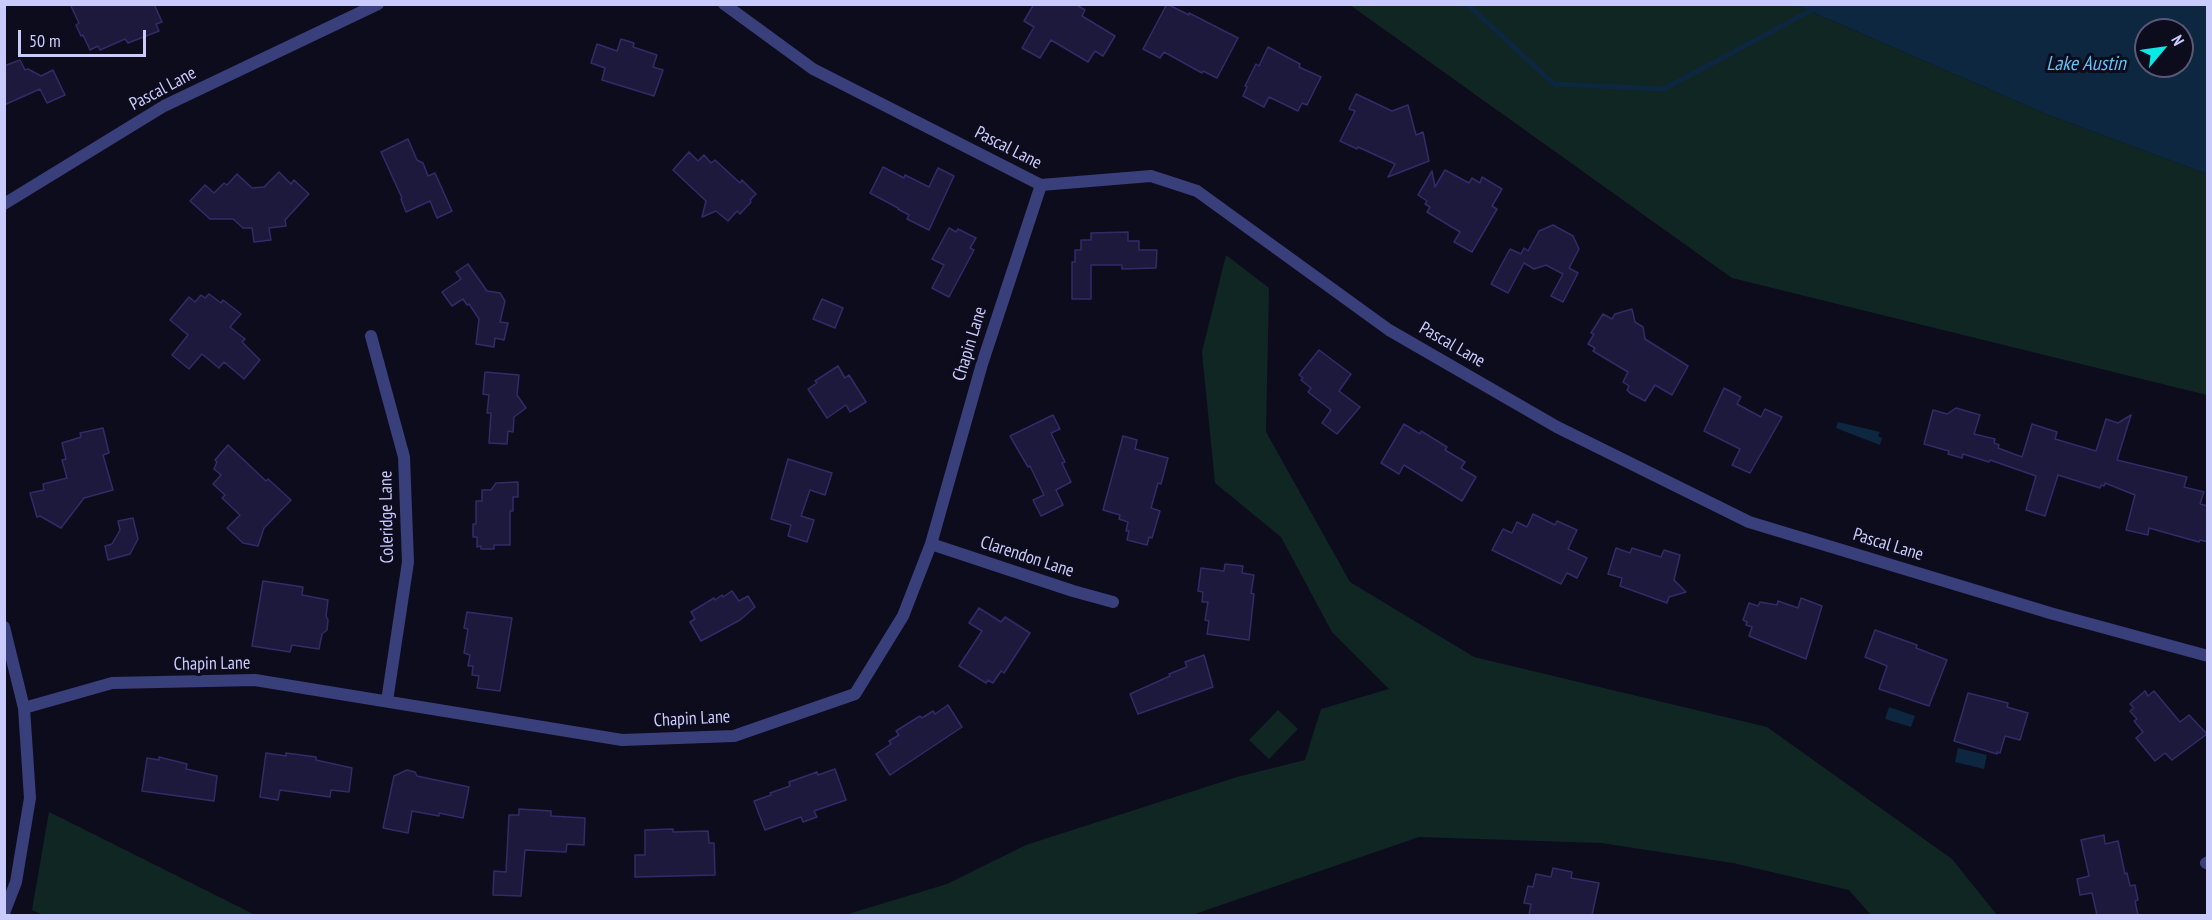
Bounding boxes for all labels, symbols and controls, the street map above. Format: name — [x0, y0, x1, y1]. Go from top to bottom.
scale bar — [21, 18, 148, 56]
north arrow — [2134, 18, 2194, 78]
text: 50 m — [29, 29, 61, 52]
text: N — [2167, 32, 2189, 49]
water label: Lake Austin — [2046, 52, 2126, 76]
street label: Pascal Lane — [126, 62, 200, 116]
street label: Pascal Lane — [971, 122, 1045, 174]
street label: Chapin Lane — [948, 304, 992, 384]
street label: Pascal Lane — [1415, 318, 1489, 372]
street label: Coleridge Lane — [375, 471, 399, 563]
street label: Pascal Lane — [1850, 524, 1926, 566]
street label: Clarendon Lane — [978, 532, 1076, 582]
street label: Chapin Lane — [174, 653, 250, 675]
street label: Chapin Lane — [653, 706, 731, 732]

